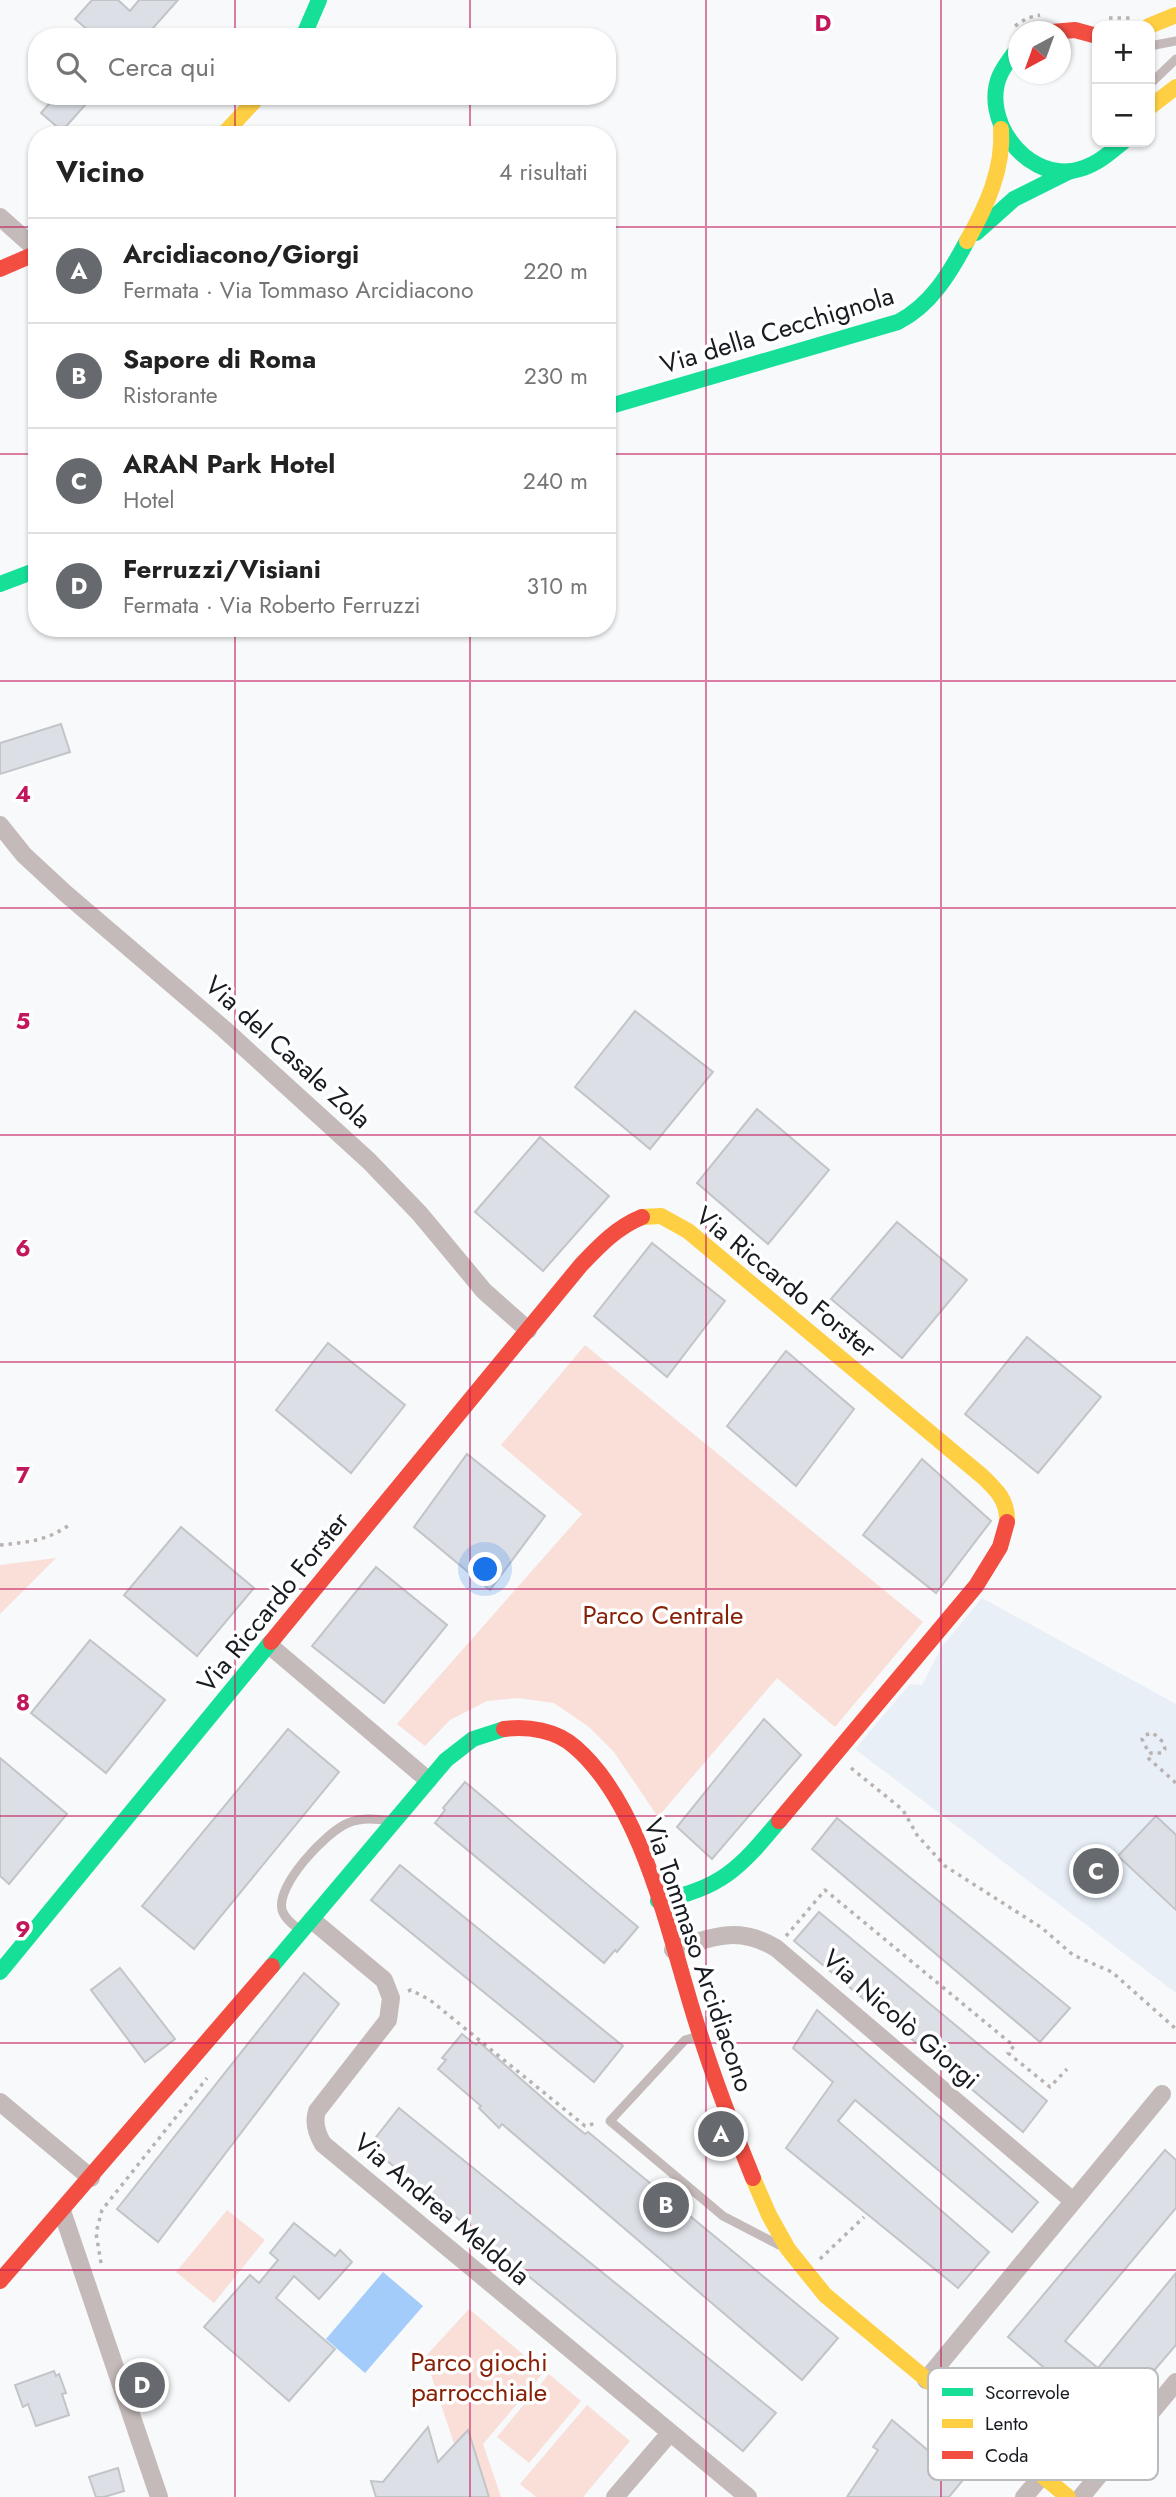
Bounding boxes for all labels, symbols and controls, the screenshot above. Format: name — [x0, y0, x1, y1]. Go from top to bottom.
text: D — [815, 6, 832, 40]
north arrow — [1008, 21, 1071, 84]
map controls — [1092, 21, 1155, 147]
button: + — [1092, 21, 1155, 84]
search box — [28, 28, 616, 105]
icon: search — [52, 48, 90, 86]
text: Cerca qui — [108, 48, 216, 86]
button: − — [1092, 84, 1155, 147]
text: Vicino — [56, 150, 144, 193]
text: 4 risultati — [499, 155, 588, 189]
text: Arcidiacono/Giorgi — [123, 235, 359, 273]
text: A — [71, 254, 87, 288]
text: 220 m — [523, 254, 588, 288]
text: Fermata · Via Tommaso Arcidiacono — [123, 273, 474, 307]
street label: Via della Cecchignola — [656, 276, 898, 384]
text: Sapore di Roma — [123, 340, 316, 378]
text: B — [71, 359, 87, 393]
text: 230 m — [524, 359, 588, 393]
text: Ristorante — [123, 378, 218, 412]
text: ARAN Park Hotel — [123, 445, 335, 483]
text: C — [71, 464, 87, 498]
text: 240 m — [523, 464, 588, 498]
text: Hotel — [123, 483, 175, 517]
text: Ferruzzi/Visiani — [123, 550, 321, 588]
text: D — [71, 569, 87, 603]
text: 310 m — [526, 569, 588, 603]
text: Fermata · Via Roberto Ferruzzi — [123, 588, 421, 622]
text: 4 — [15, 777, 31, 811]
street label: Via del Casale Zola — [196, 967, 380, 1137]
text: 5 — [16, 1004, 30, 1038]
street label: Via Riccardo Forster — [687, 1197, 885, 1367]
text: 6 — [15, 1231, 31, 1265]
text: 7 — [16, 1458, 30, 1492]
street label: Via Riccardo Forster — [188, 1503, 358, 1701]
your location — [468, 1552, 502, 1586]
park label: Parco Centrale — [583, 1596, 743, 1634]
text: 8 — [16, 1685, 30, 1719]
street label: Via Tommaso Arcidiacono — [634, 1813, 764, 2097]
pin: C — [1073, 1845, 1119, 1897]
text: 9 — [15, 1912, 31, 1946]
street label: Via Nicolò Giorgi — [814, 1940, 988, 2098]
pin: A — [698, 2108, 744, 2160]
street label: Via Andrea Meldola — [346, 2124, 538, 2294]
pin: B — [643, 2179, 689, 2231]
park label: Parco giochi parrocchiale — [410, 2343, 548, 2411]
pin: D — [119, 2359, 165, 2411]
legend — [928, 2368, 1158, 2480]
text: Scorrevole — [985, 2379, 1070, 2406]
text: Lento — [985, 2410, 1028, 2437]
text: Coda — [985, 2442, 1028, 2469]

